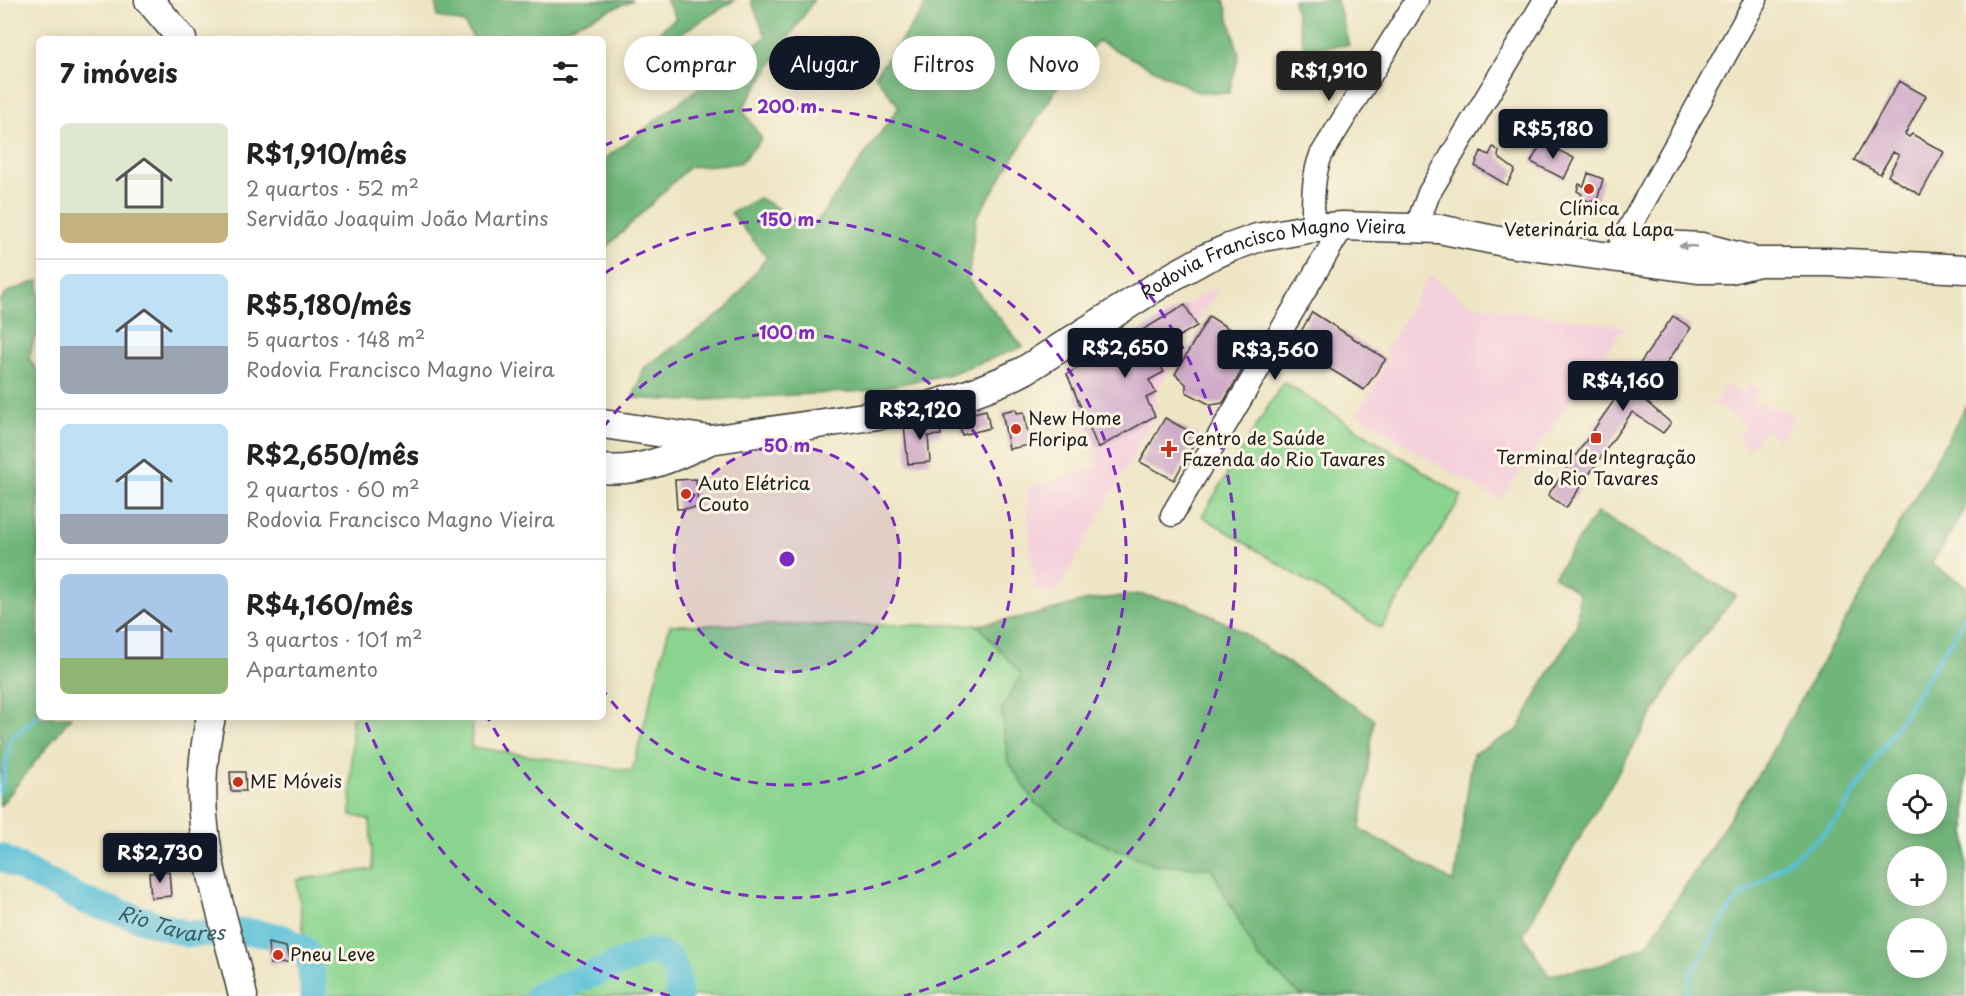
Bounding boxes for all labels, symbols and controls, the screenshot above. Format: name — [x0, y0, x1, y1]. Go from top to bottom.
chip: Comprar — [624, 36, 757, 90]
chip: Alugar — [769, 36, 880, 90]
chip: Filtros — [892, 36, 995, 90]
chip: Novo — [1007, 36, 1100, 90]
pin: R$1,910 — [1274, 51, 1384, 102]
text: 7 imóveis — [60, 53, 178, 92]
text: R$1,910 — [1290, 55, 1368, 85]
icon: filters — [549, 56, 582, 89]
text: 200 m — [757, 92, 817, 119]
pin: R$5,180 — [1498, 109, 1608, 160]
text: R$5,180 — [1513, 113, 1593, 143]
text: R$1,910/mês — [246, 134, 407, 173]
icon: home — [108, 147, 180, 219]
text: 2 quartos · 52 m² — [246, 173, 419, 203]
marker: Clínica Veterinária da Lapa — [1582, 182, 1596, 196]
place label: Clínica Veterinária da Lapa — [1504, 194, 1674, 242]
text: Servidão Joaquim João Martins — [246, 203, 548, 233]
text: 150 m — [760, 205, 814, 232]
street label: Rodovia Francisco Magno Vieira — [1135, 211, 1407, 305]
one-way arrow — [1679, 241, 1698, 250]
text: R$5,180/mês — [246, 285, 411, 324]
icon: home — [108, 298, 180, 370]
text: 100 m — [759, 318, 815, 345]
text: 5 quartos · 148 m² — [246, 324, 425, 354]
pin: R$2,650 — [1070, 328, 1180, 379]
pin: R$3,560 — [1220, 330, 1330, 381]
text: R$2,650 — [1082, 332, 1168, 362]
text: R$3,560 — [1231, 334, 1319, 364]
text: Rodovia Francisco Magno Vieira — [246, 354, 555, 384]
pin: R$4,160 — [1568, 361, 1678, 412]
text: R$4,160 — [1582, 365, 1664, 395]
pin: R$2,120 — [865, 390, 975, 441]
text: R$2,120 — [879, 394, 961, 424]
place label: New Home Floripa — [1028, 404, 1121, 452]
marker: New Home Floripa — [1009, 422, 1023, 436]
place label: Centro de Saúde Fazenda do Rio Tavares — [1182, 424, 1385, 472]
text: 50 m — [764, 431, 810, 458]
marker: Terminal de Integração do Rio Tavares — [1589, 431, 1603, 445]
text: R$2,650/mês — [246, 435, 419, 474]
marker: Centro de Saúde Fazenda do Rio Tavares — [1160, 440, 1178, 458]
place label: Terminal de Integração do Rio Tavares — [1496, 443, 1696, 491]
icon: home — [108, 448, 180, 520]
place label: Auto Elétrica Couto — [698, 469, 811, 517]
text: 2 quartos · 60 m² — [246, 474, 420, 504]
marker: Auto Elétrica Couto — [679, 487, 693, 501]
text: Rodovia Francisco Magno Vieira — [246, 504, 555, 534]
centre of rings — [777, 549, 797, 569]
text: R$4,160/mês — [246, 585, 413, 624]
icon: home — [108, 598, 180, 670]
text: 3 quartos · 101 m² — [246, 624, 423, 654]
text: Apartamento — [246, 654, 378, 684]
place label: ME Móveis — [250, 767, 342, 794]
map controls — [1887, 774, 1947, 978]
button: locate — [1887, 774, 1947, 834]
marker: ME Móveis — [231, 775, 245, 789]
pin: R$2,730 — [105, 833, 215, 884]
text: R$2,730 — [117, 837, 203, 867]
button: + — [1887, 846, 1947, 906]
water label: Rio Tavares — [115, 897, 227, 948]
button: − — [1887, 918, 1947, 978]
place label: Pneu Leve — [290, 940, 376, 967]
marker: Pneu Leve — [271, 948, 285, 962]

